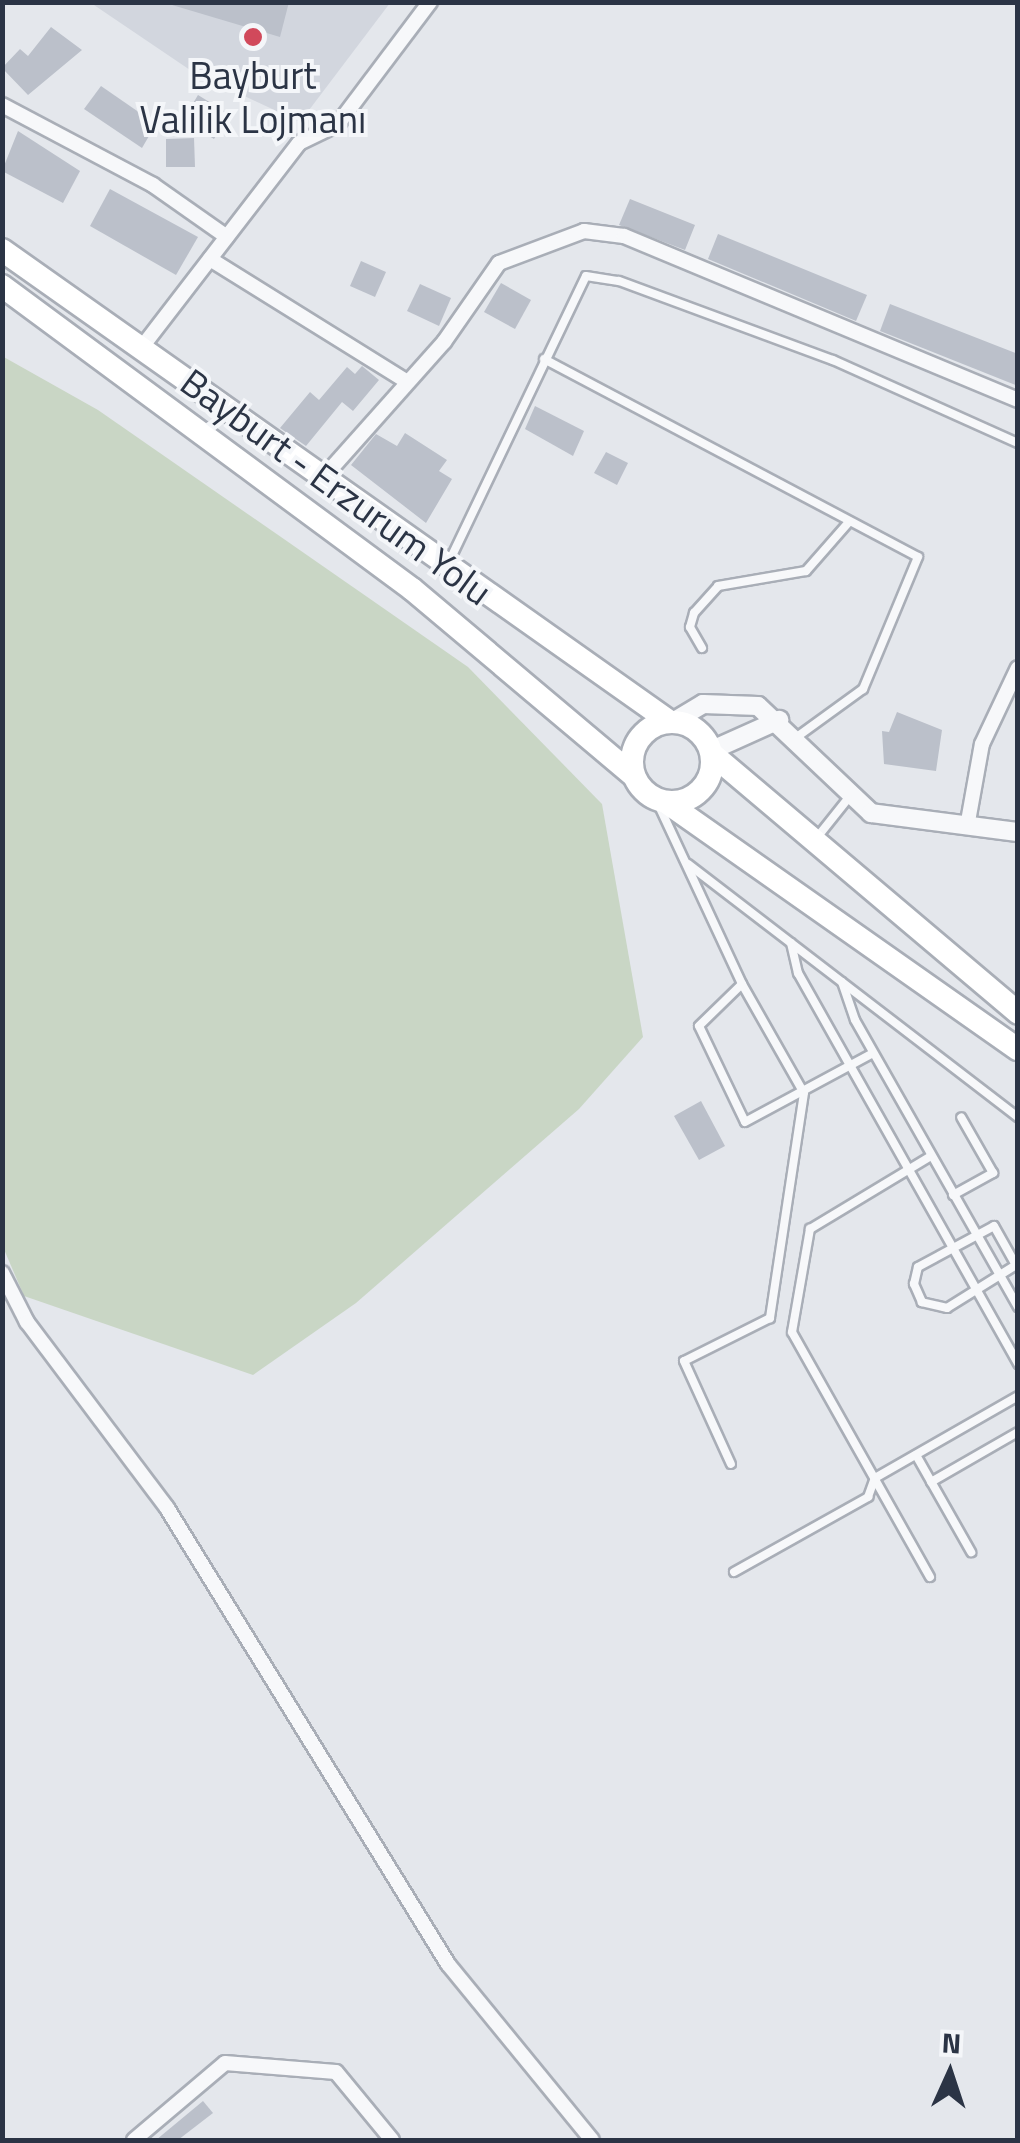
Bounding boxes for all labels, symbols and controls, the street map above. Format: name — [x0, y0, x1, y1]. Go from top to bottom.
marker: Bayburt Valilik Lojmanı — [242, 26, 264, 48]
place label: Bayburt Valilik Lojmanı — [140, 53, 366, 142]
street label: Bayburt - Erzurum Yolu — [172, 359, 500, 615]
text: N — [941, 2021, 962, 2065]
north arrow — [900, 2023, 1000, 2123]

